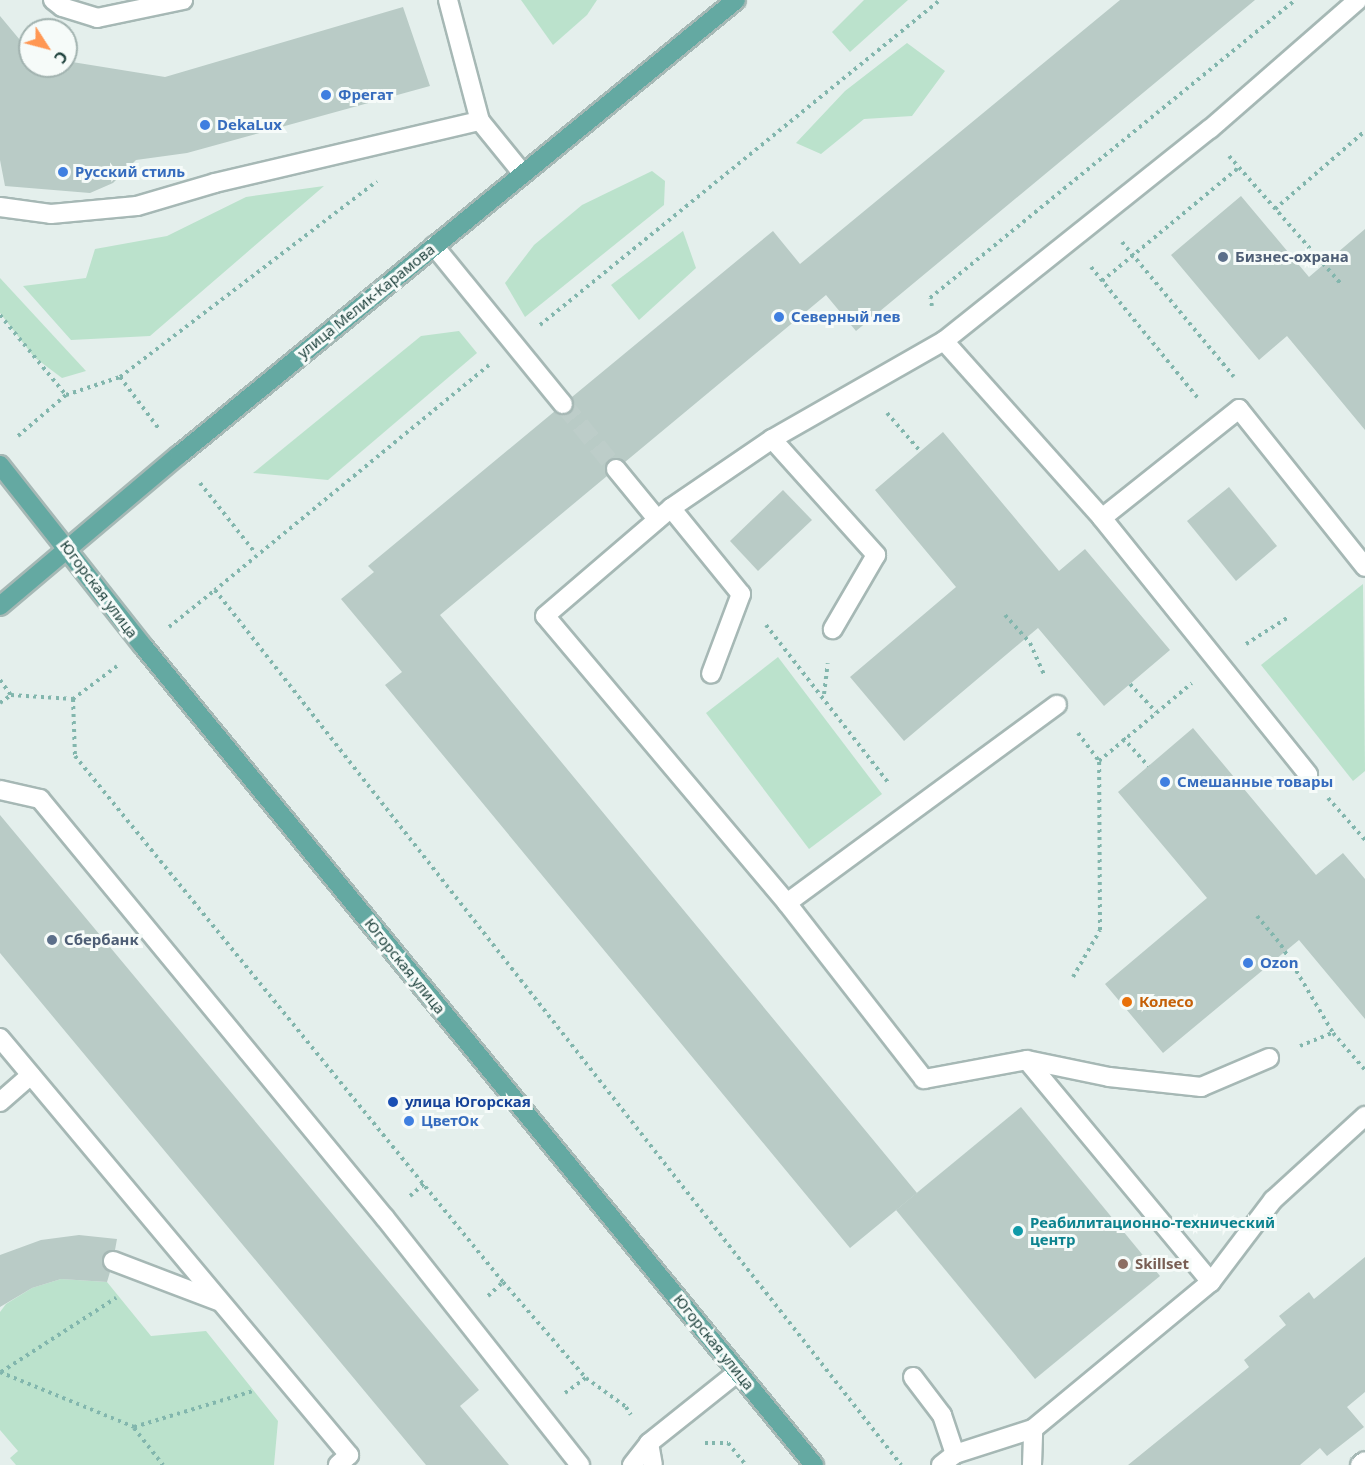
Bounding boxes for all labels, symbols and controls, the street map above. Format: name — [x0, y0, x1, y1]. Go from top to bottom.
north arrow — [18, 18, 78, 78]
text: С — [49, 47, 73, 68]
place label: Фрегат — [338, 86, 393, 104]
marker: Фрегат — [319, 88, 333, 102]
place label: DekaLux — [217, 116, 282, 134]
marker: DekaLux — [198, 118, 212, 132]
place label: Русский стиль — [75, 163, 185, 181]
marker: Русский стиль — [56, 165, 70, 179]
street label: улица Мелик-Карамова — [294, 240, 438, 362]
place label: Бизнес-охрана — [1235, 248, 1349, 266]
marker: Бизнес-охрана — [1216, 250, 1230, 264]
place label: Северный лев — [791, 308, 900, 326]
marker: Северный лев — [772, 310, 786, 324]
street label: Югорская улица — [56, 536, 142, 642]
place label: Смешанные товары — [1177, 773, 1333, 791]
marker: Смешанные товары — [1158, 775, 1172, 789]
street label: Югорская улица — [361, 915, 449, 1017]
place label: Сбербанк — [64, 931, 139, 949]
marker: Сбербанк — [45, 933, 59, 947]
place label: Ozon — [1260, 954, 1298, 972]
marker: Ozon — [1241, 956, 1255, 970]
place label: Колесо — [1139, 993, 1194, 1011]
marker: Колесо — [1120, 995, 1134, 1009]
place label: улица Югорская — [405, 1093, 531, 1111]
marker: улица Югорская — [386, 1095, 400, 1109]
place label: ЦветОк — [421, 1112, 479, 1130]
marker: ЦветОк — [402, 1114, 416, 1128]
place label: Реабилитационно-технический центр — [1030, 1213, 1275, 1248]
marker: Реабилитационно-технический центр — [1011, 1224, 1025, 1238]
place label: Skillset — [1135, 1255, 1189, 1273]
marker: Skillset — [1116, 1257, 1130, 1271]
street label: Югорская улица — [670, 1291, 758, 1393]

